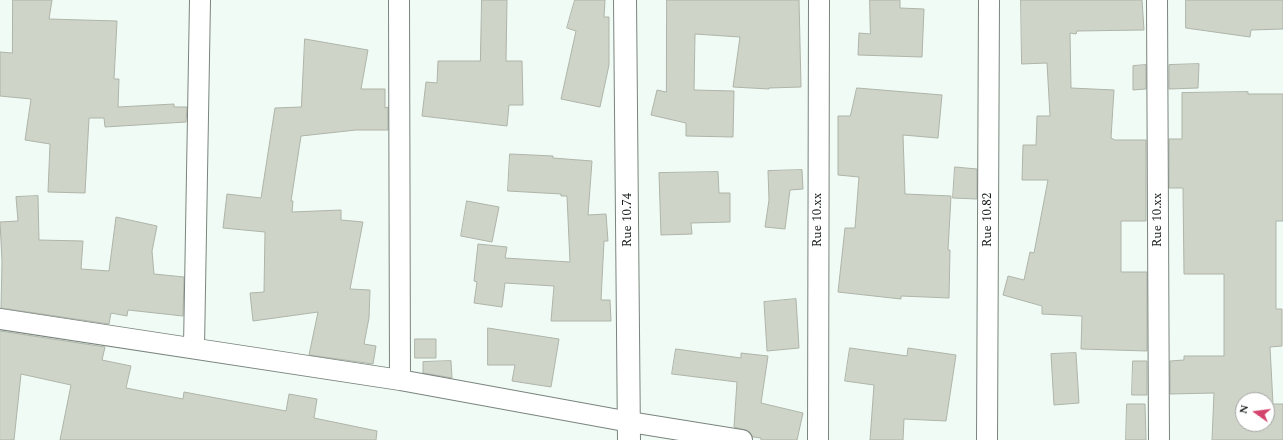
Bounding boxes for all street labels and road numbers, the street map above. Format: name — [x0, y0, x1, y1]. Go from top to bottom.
street label: Rue 10.74 — [620, 193, 636, 247]
street label: Rue 10.xx — [810, 193, 826, 247]
street label: Rue 10.82 — [980, 193, 996, 247]
street label: Rue 10.xx — [1150, 193, 1166, 247]

